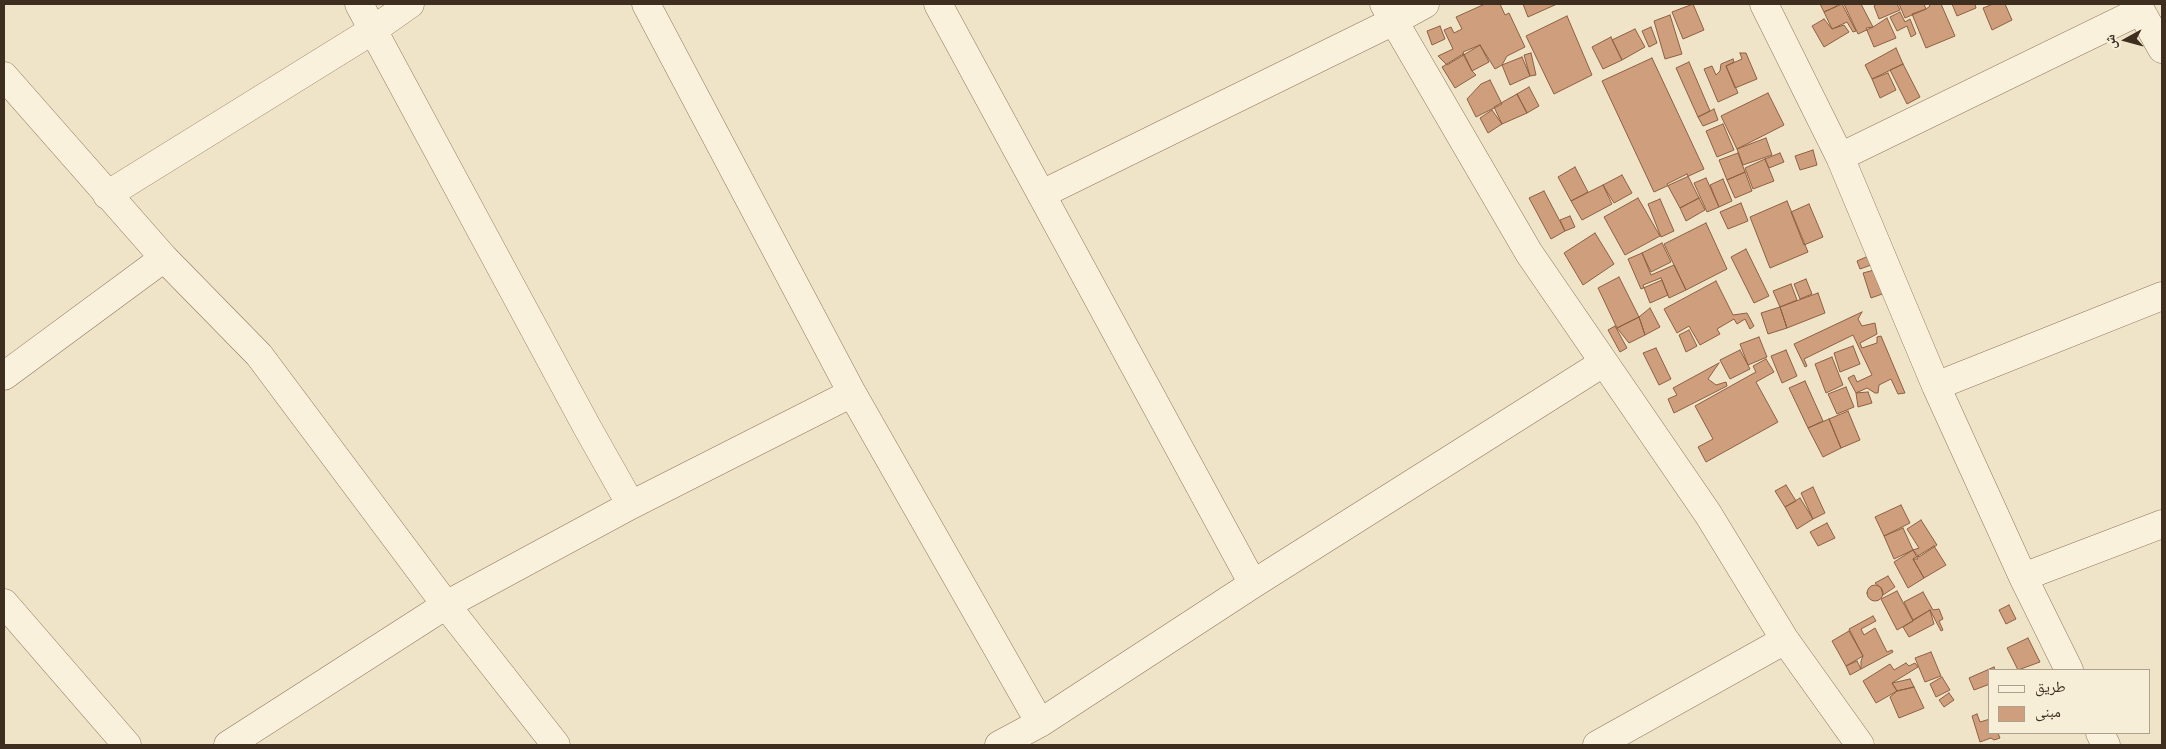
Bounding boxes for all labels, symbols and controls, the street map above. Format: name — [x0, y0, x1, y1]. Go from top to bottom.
north arrow — [2101, 15, 2151, 65]
text: ش — [2101, 33, 2120, 50]
legend — [1988, 669, 2151, 734]
text: طريق — [2035, 678, 2066, 696]
text: مبنى — [2035, 703, 2061, 721]

